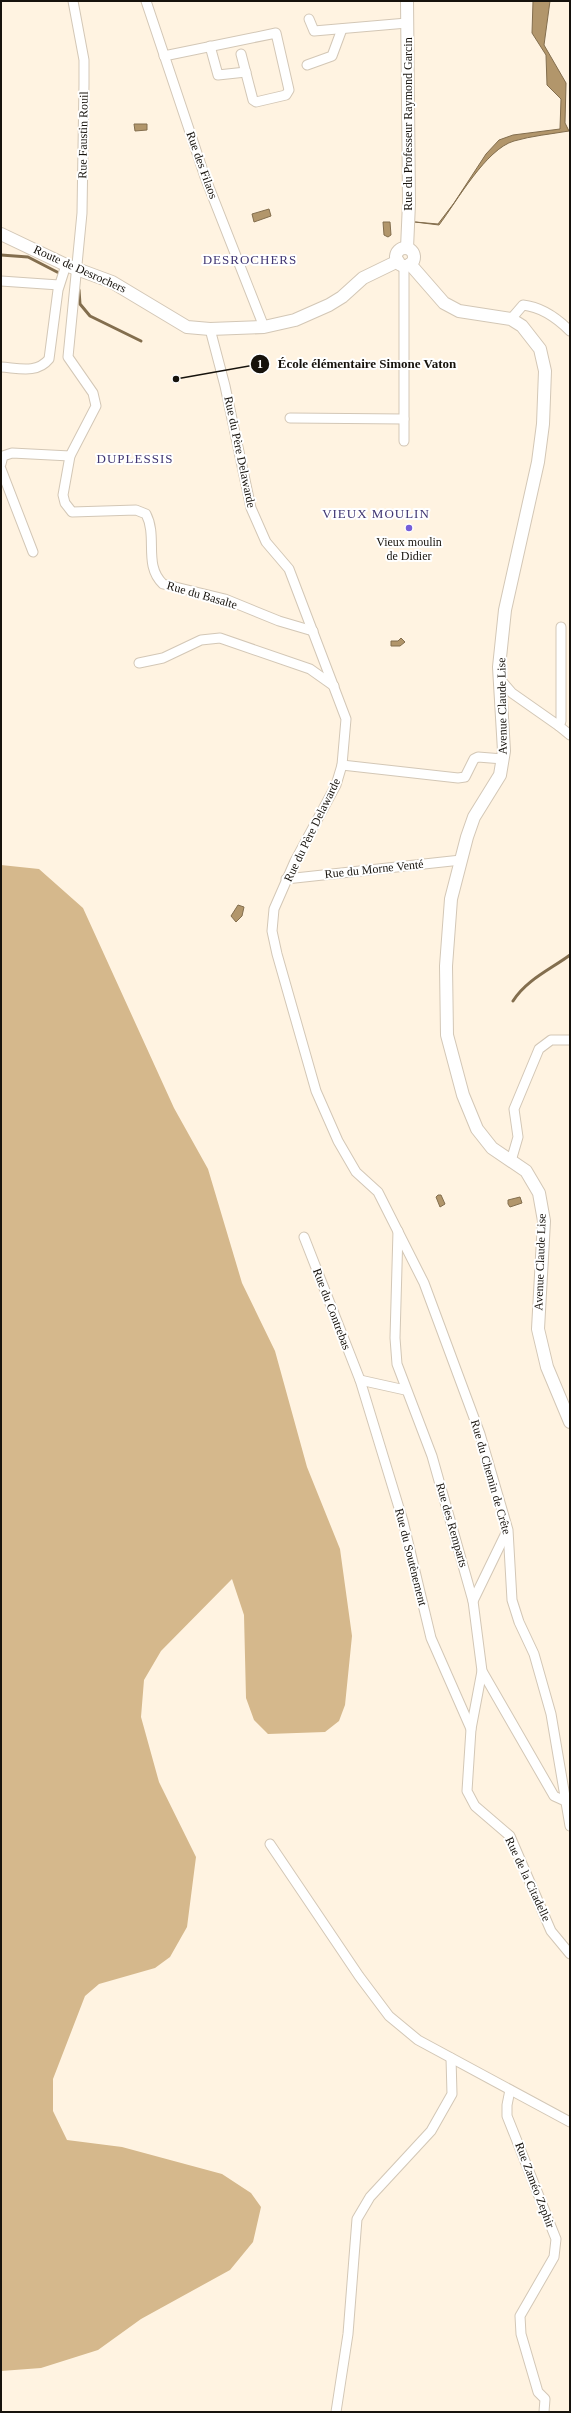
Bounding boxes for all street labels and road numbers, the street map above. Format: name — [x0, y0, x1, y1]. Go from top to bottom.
street label: Rue du Professeur Raymond Garcin — [401, 37, 415, 211]
street label: Rue Faustin Rouil — [75, 91, 91, 179]
street label: Rue des Filaos — [183, 129, 221, 201]
street label: Route de Desrochers — [31, 242, 129, 296]
street label: Rue du Père Delawarde — [221, 395, 259, 509]
street label: Rue du Basalte — [165, 578, 239, 612]
street label: Avenue Claude Lise — [494, 657, 510, 755]
street label: Rue du Père Delawarde — [281, 776, 343, 884]
street label: Rue du Morne Venté — [324, 857, 424, 881]
street label: Avenue Claude Lise — [531, 1213, 549, 1311]
street label: Rue du Contrebas — [310, 1266, 354, 1352]
street label: Rue du Chemin de Crête — [468, 1418, 514, 1536]
street label: Rue des Remparts — [433, 1481, 471, 1569]
street label: Rue du Soutènement — [392, 1507, 430, 1608]
street label: Rue de la Citadelle — [502, 1835, 554, 1923]
street label: Rue Zaméo Zephir — [512, 2140, 558, 2230]

